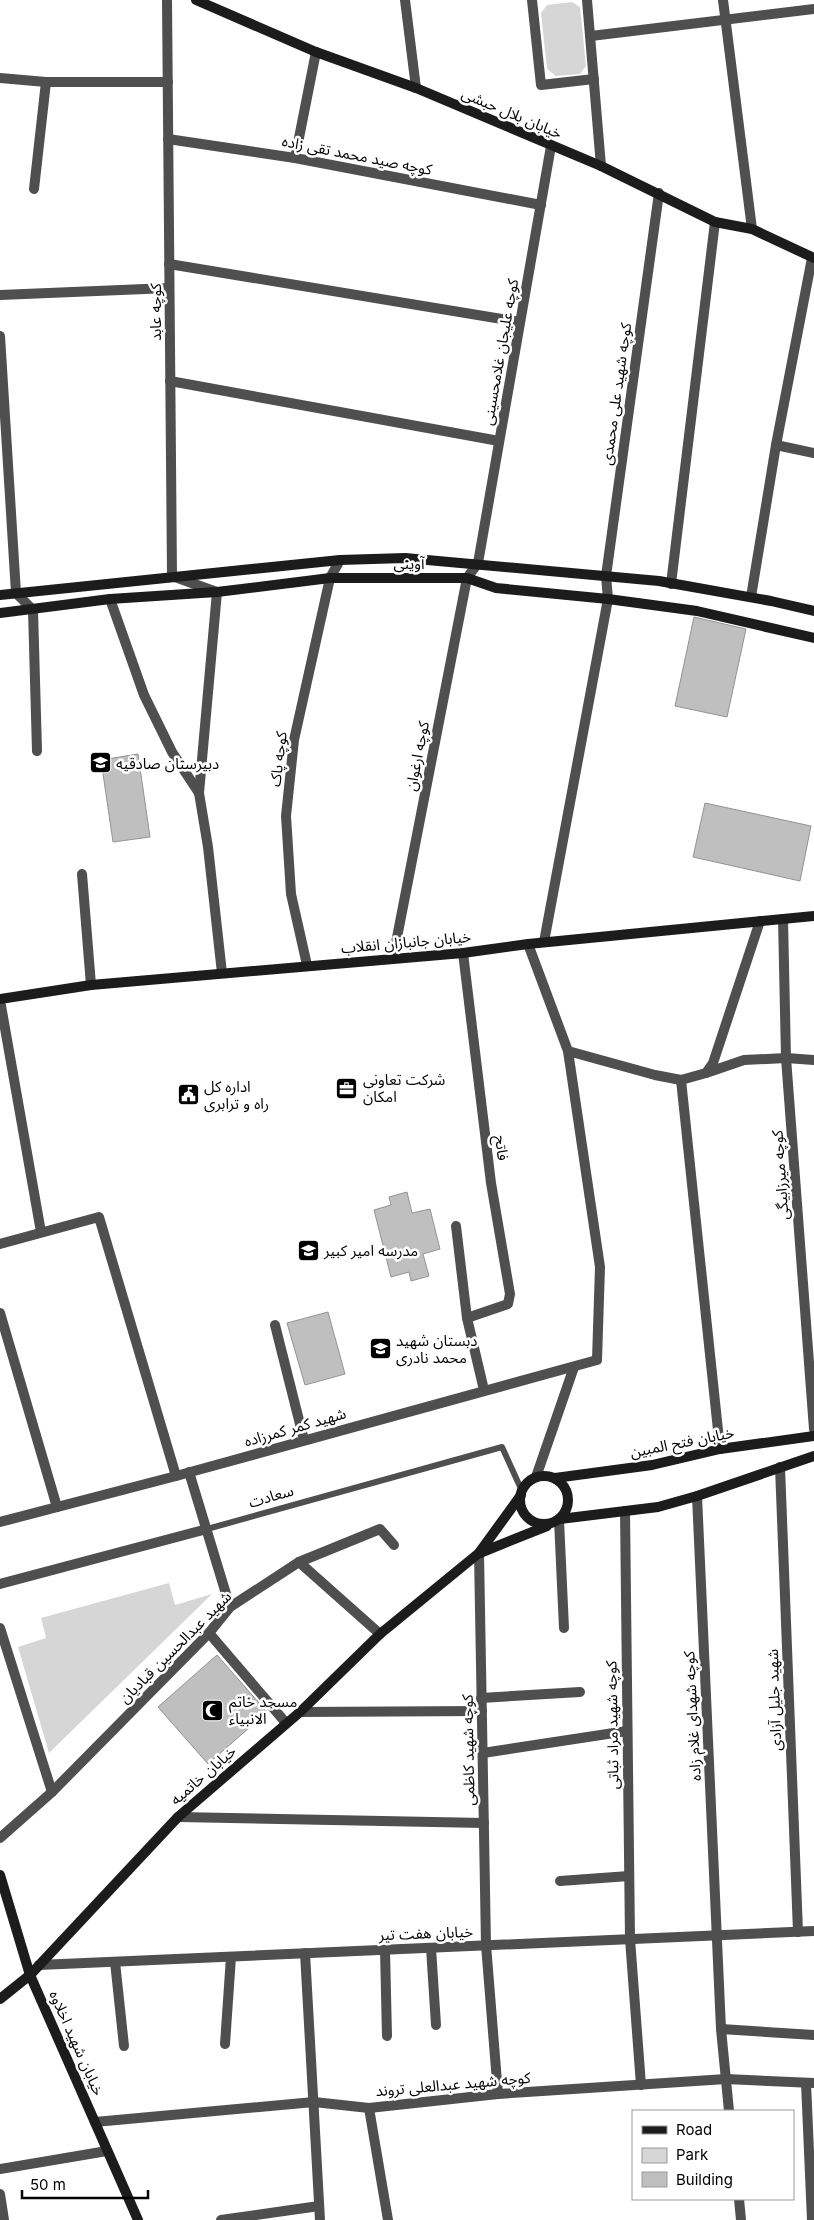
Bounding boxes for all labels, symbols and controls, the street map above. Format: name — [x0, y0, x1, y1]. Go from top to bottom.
street label: خیابان بلال حبشی — [459, 83, 565, 143]
street label: کوچه صید محمد تقی زاده — [280, 131, 434, 180]
street label: کوچه علیجان غلامحسینی — [478, 277, 523, 427]
street label: کوچه عابد — [146, 282, 166, 341]
street label: کوچه شهید علی محمدی — [597, 321, 637, 467]
street label: آوینی — [394, 554, 425, 573]
street label: کوچه ارغوان — [401, 719, 434, 793]
street label: کوچه پاک — [265, 729, 292, 788]
school or university icon: دبیرستان صادقیه — [88, 751, 112, 775]
place label: دبیرستان صادقیه — [116, 754, 219, 773]
street label: خیابان جانبازان انقلاب — [340, 927, 472, 957]
place label: شرکت تعاونی امکان — [363, 1070, 446, 1106]
office icon: شرکت تعاونی امکان — [335, 1076, 359, 1100]
place label: اداره کل راه و ترابری — [204, 1077, 269, 1113]
public building icon: اداره کل راه و ترابری — [176, 1083, 200, 1107]
street label: کوچه میرزابیگی — [767, 1129, 794, 1221]
street label: فاتح — [488, 1134, 513, 1162]
school or university icon: مدرسه امیر کبیر — [296, 1238, 320, 1262]
place label: مدرسه امیر کبیر — [323, 1241, 418, 1260]
place label: دبستان شهید محمد نادری — [396, 1331, 477, 1367]
school or university icon: دبستان شهید محمد نادری — [368, 1337, 392, 1361]
street label: شهید کمر کمرزاده — [242, 1403, 348, 1451]
street label: خیابان فتح المبین — [628, 1423, 736, 1464]
street label: سعادت — [246, 1480, 296, 1511]
street label: شهید عبدالحسین قبادیان — [115, 1587, 235, 1707]
street label: شهید جلیل آزادی — [763, 1648, 785, 1751]
street label: کوچه شهدای غلام زاده — [679, 1650, 707, 1781]
street label: کوچه شهید مراد ثباتی — [601, 1660, 624, 1789]
place label: مسجد خاتم الانبیاء — [229, 1692, 298, 1728]
street label: کوچه شهید کاظمی — [458, 1693, 480, 1806]
mosque icon: مسجد خاتم الانبیاء — [201, 1698, 225, 1722]
street label: خیابان خاتمیه — [166, 1741, 240, 1809]
street label: خیابان هفت تیر — [378, 1922, 474, 1944]
street label: خیابان شهید اخلاوه — [45, 1988, 109, 2099]
street label: کوچه شهید عبدالعلی تروند — [375, 2068, 532, 2101]
legend — [632, 2110, 794, 2200]
text: Road — [676, 2120, 712, 2139]
text: Park — [676, 2145, 709, 2164]
scale bar — [22, 2168, 149, 2200]
text: Building — [676, 2170, 733, 2189]
text: 50 m — [30, 2175, 66, 2194]

